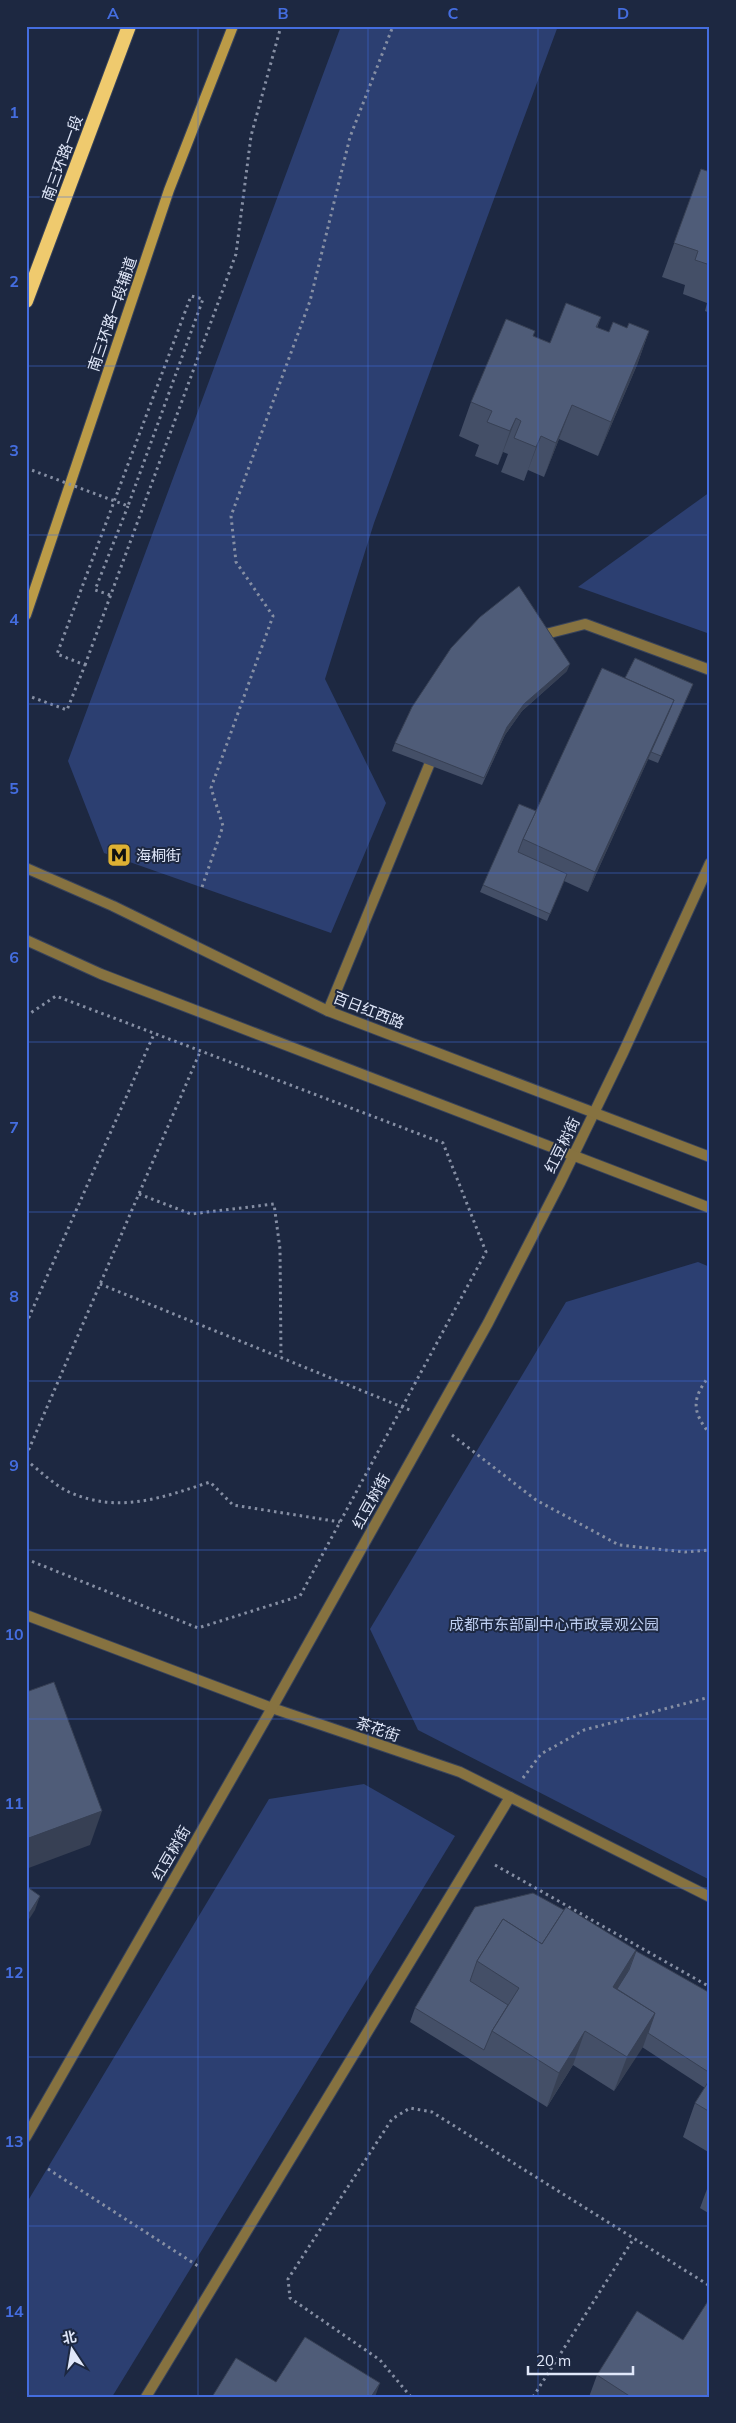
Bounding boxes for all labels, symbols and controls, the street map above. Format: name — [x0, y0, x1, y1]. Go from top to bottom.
text: A — [107, 3, 119, 23]
text: B — [277, 3, 289, 23]
text: C — [448, 3, 459, 23]
text: D — [617, 3, 629, 23]
text: 1 — [9, 102, 19, 122]
street label: 南三环路一段 — [38, 112, 86, 204]
street label: 南三环路一段辅道 — [83, 254, 141, 374]
text: 2 — [9, 271, 19, 291]
text: 3 — [9, 440, 19, 460]
text: 4 — [9, 609, 19, 629]
text: 5 — [9, 778, 19, 798]
metro station icon: 海桐街 — [106, 842, 132, 868]
place label: 海桐街 — [136, 846, 181, 865]
text: 6 — [9, 947, 19, 967]
street label: 百日红西路 — [331, 988, 407, 1032]
street label: 红豆树街 — [540, 1114, 584, 1176]
text: 7 — [9, 1117, 19, 1137]
text: 8 — [9, 1286, 19, 1306]
text: 9 — [9, 1455, 19, 1475]
street label: 红豆树街 — [348, 1470, 394, 1532]
park label: 成都市东部副中心市政景观公园 — [449, 1615, 659, 1634]
text: 10 — [4, 1624, 24, 1644]
street label: 茶花街 — [354, 1713, 402, 1745]
text: 11 — [4, 1793, 24, 1813]
street label: 红豆树街 — [148, 1822, 194, 1884]
text: 12 — [4, 1962, 24, 1982]
text: 13 — [4, 2131, 24, 2151]
text: 14 — [4, 2301, 24, 2321]
north arrow — [48, 2326, 98, 2376]
text: 北 — [61, 2327, 78, 2348]
scale bar — [528, 2343, 634, 2375]
text: 20 m — [536, 2351, 571, 2370]

